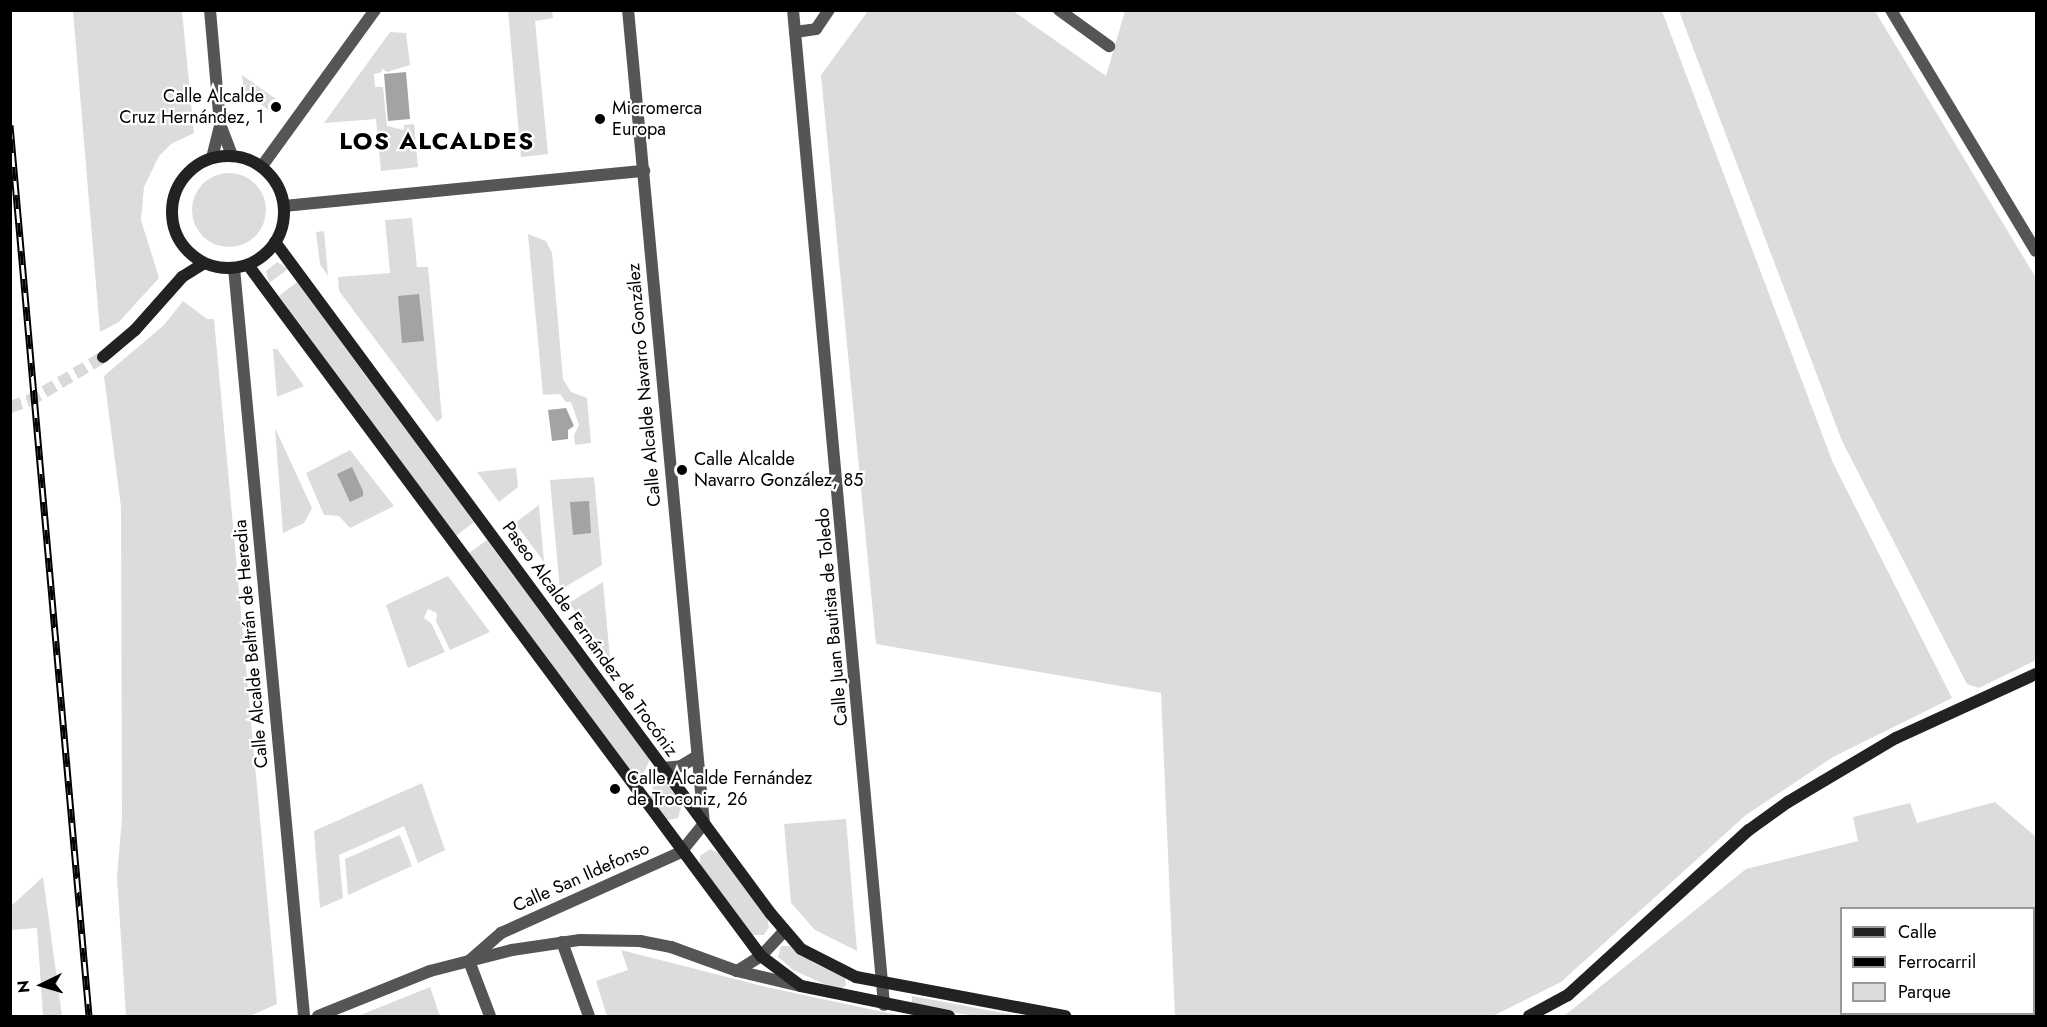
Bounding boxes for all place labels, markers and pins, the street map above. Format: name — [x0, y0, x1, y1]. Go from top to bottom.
place label: Calle Alcalde Cruz Hernández, 1 — [119, 86, 264, 128]
place label: Micromerca Europa — [612, 98, 702, 140]
marker: Calle Alcalde Cruz Hernández, 1 — [269, 100, 283, 114]
marker: Micromerca Europa — [593, 112, 607, 126]
place label: Calle Alcalde Navarro González, 85 — [694, 449, 864, 492]
marker: Calle Alcalde Navarro González, 85 — [675, 463, 689, 477]
place label: Calle Alcalde Fernández de Troconiz, 26 — [627, 768, 812, 810]
marker: Calle Alcalde Fernández de Troconiz, 26 — [608, 782, 622, 796]

